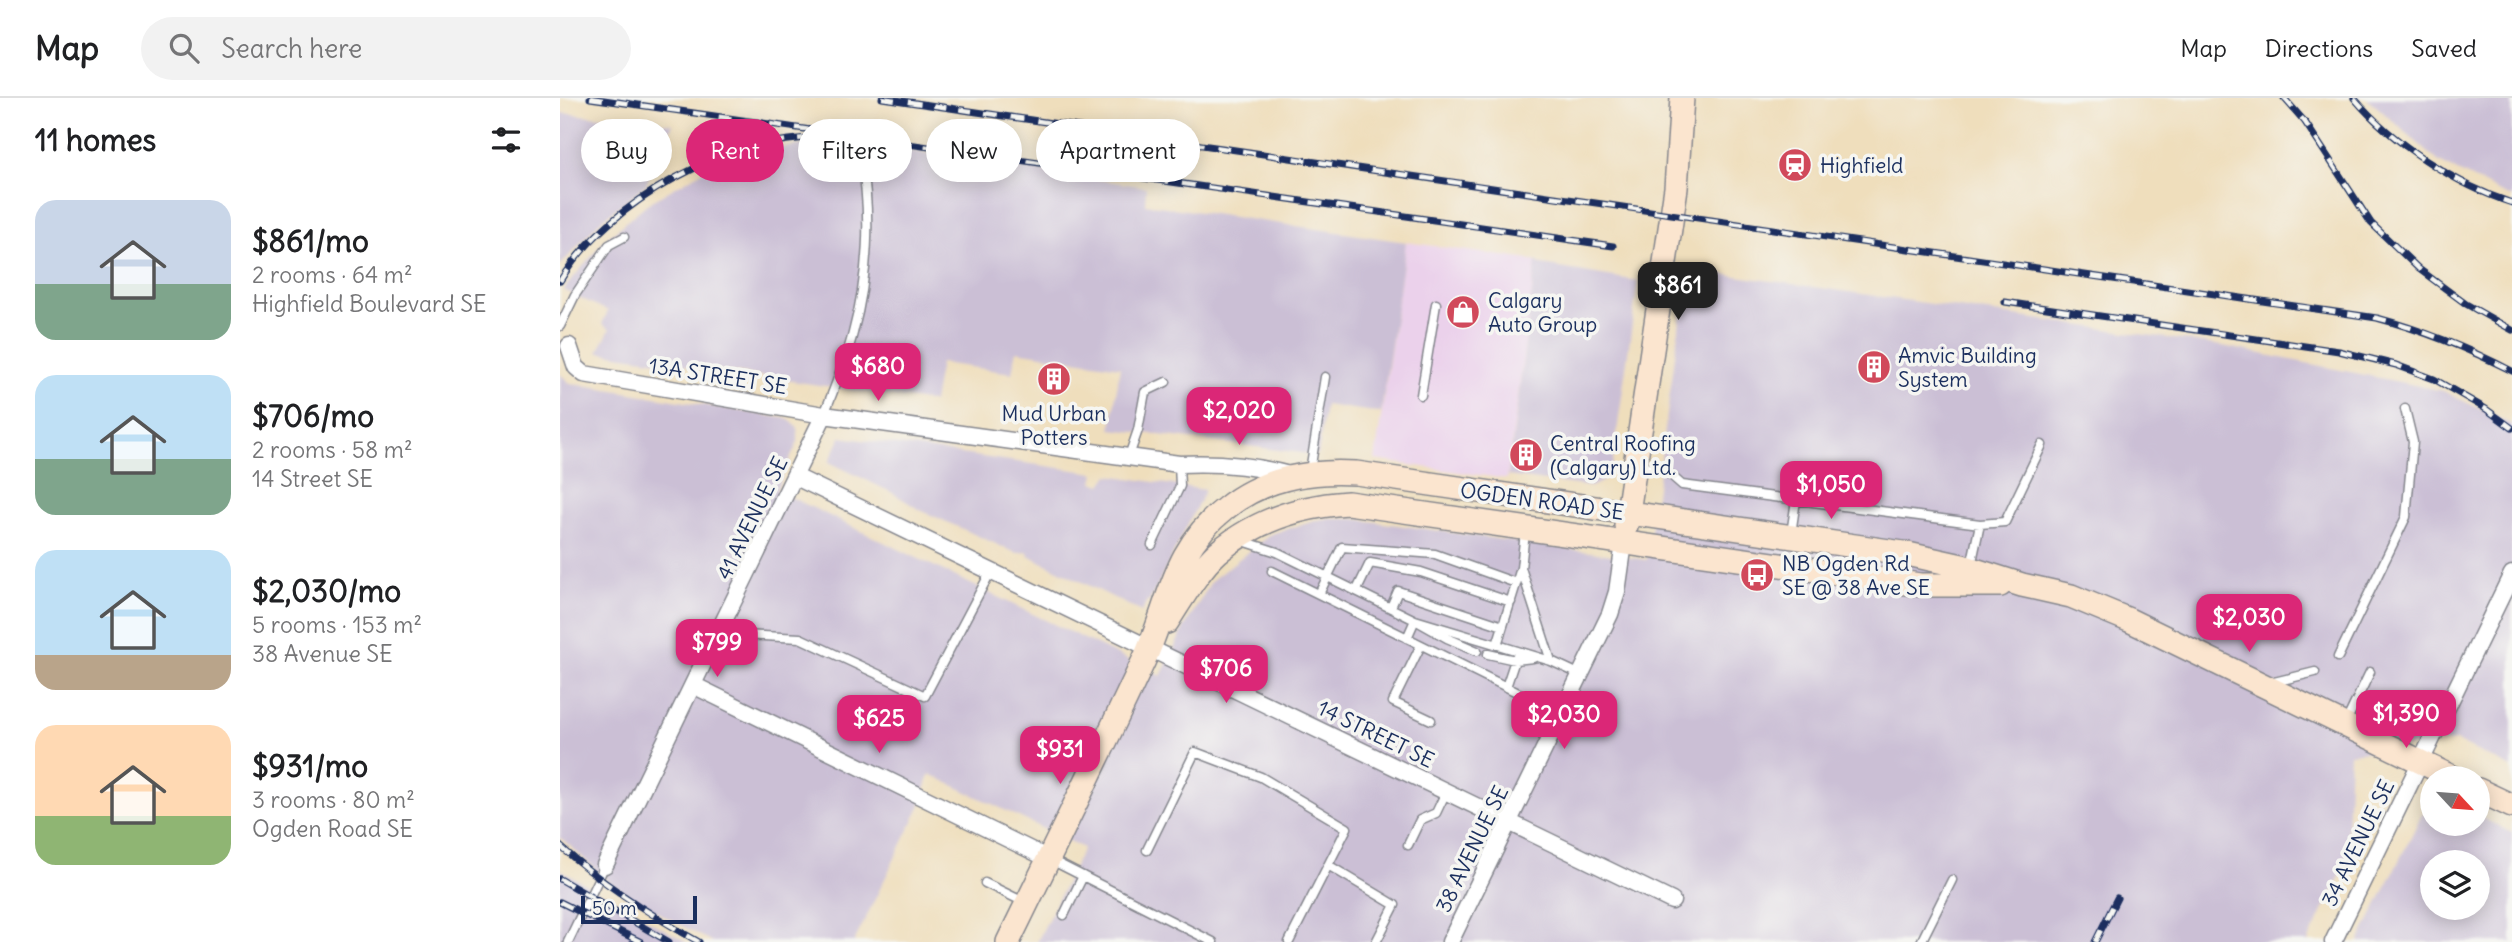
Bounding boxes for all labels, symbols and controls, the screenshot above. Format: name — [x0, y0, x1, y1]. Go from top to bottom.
search box — [141, 17, 631, 80]
text: Map — [35, 27, 99, 69]
icon: search — [165, 29, 203, 67]
text: Search here — [221, 32, 362, 65]
text: Map — [2180, 33, 2227, 63]
text: Directions — [2265, 33, 2373, 63]
text: Saved — [2411, 33, 2477, 63]
chip: Buy — [581, 119, 672, 182]
chip: Rent — [686, 119, 784, 182]
chip: Filters — [798, 119, 912, 182]
chip: New — [926, 119, 1022, 182]
chip: Apartment — [1036, 119, 1200, 182]
text: 11 homes — [35, 121, 156, 159]
icon: filters — [487, 121, 525, 159]
station icon: Highfield — [1776, 146, 1814, 184]
place label: Highfield — [1820, 152, 1903, 179]
text: $861/mo — [252, 222, 369, 260]
icon: home — [91, 228, 175, 312]
text: 2 rooms · 64 m² — [252, 260, 413, 289]
pin: $861 — [1637, 262, 1719, 322]
text: $861 — [1654, 270, 1702, 299]
place label: Calgary Auto Group — [1488, 287, 1597, 338]
text: Highfield Boulevard SE — [252, 289, 486, 318]
shop icon: Calgary Auto Group — [1444, 293, 1482, 331]
place label: Amvic Building System — [1898, 342, 2037, 393]
pin: $680 — [837, 344, 919, 403]
building icon: Amvic Building System — [1855, 348, 1893, 386]
text: $680 — [851, 351, 905, 380]
street label: 13A STREET SE — [647, 352, 789, 400]
building icon: Mud Urban Potters — [1035, 360, 1073, 398]
pin: $2,020 — [1182, 388, 1296, 447]
text: $2,020 — [1202, 395, 1276, 424]
text: $706/mo — [252, 397, 374, 435]
place label: Mud Urban Potters — [1002, 400, 1106, 451]
icon: home — [91, 403, 175, 487]
place label: Central Roofing (Calgary) Ltd. — [1550, 430, 1696, 481]
text: 2 rooms · 58 m² — [252, 435, 413, 464]
building icon: Central Roofing (Calgary) Ltd. — [1507, 436, 1545, 474]
street label: 41 AVENUE SE — [711, 452, 793, 584]
pin: $1,050 — [1774, 462, 1888, 521]
text: 14 Street SE — [252, 464, 373, 493]
text: $1,050 — [1796, 469, 1866, 498]
street label: OGDEN ROAD SE — [1458, 476, 1626, 526]
place label: NB Ogden Rd SE @ 38 Ave SE — [1782, 550, 1930, 601]
bus stop icon: NB Ogden Rd SE @ 38 Ave SE — [1738, 556, 1776, 594]
text: $2,030/mo — [252, 572, 401, 610]
icon: home — [91, 578, 175, 662]
pin: $2,030 — [2192, 594, 2306, 654]
text: $2,030 — [2212, 602, 2286, 631]
text: 5 rooms · 153 m² — [252, 610, 422, 639]
pin: $799 — [676, 620, 758, 679]
text: $799 — [692, 627, 742, 656]
text: 38 Avenue SE — [252, 639, 393, 668]
pin: $706 — [1185, 646, 1267, 705]
text: $706 — [1200, 653, 1252, 682]
pin: $1,390 — [2349, 690, 2463, 750]
pin: $2,030 — [1507, 692, 1621, 751]
street label: 14 STREET SE — [1313, 694, 1439, 774]
pin: $625 — [838, 696, 920, 755]
text: $1,390 — [2372, 698, 2440, 727]
text: $2,030 — [1527, 699, 1601, 728]
text: $625 — [853, 703, 905, 732]
pin: $931 — [1019, 726, 1101, 786]
text: $931 — [1036, 734, 1084, 763]
text: $931/mo — [252, 747, 368, 785]
icon: home — [91, 753, 175, 837]
north arrow — [2420, 766, 2490, 836]
map controls — [2420, 766, 2490, 920]
street label: 34 AVENUE SE — [2316, 775, 2400, 911]
street label: 38 AVENUE SE — [1430, 781, 1514, 917]
text: 3 rooms · 80 m² — [252, 785, 415, 814]
text: Ogden Road SE — [252, 814, 413, 843]
button: layers — [2420, 850, 2490, 920]
scale bar — [581, 893, 696, 925]
text: 50 m — [592, 896, 637, 920]

